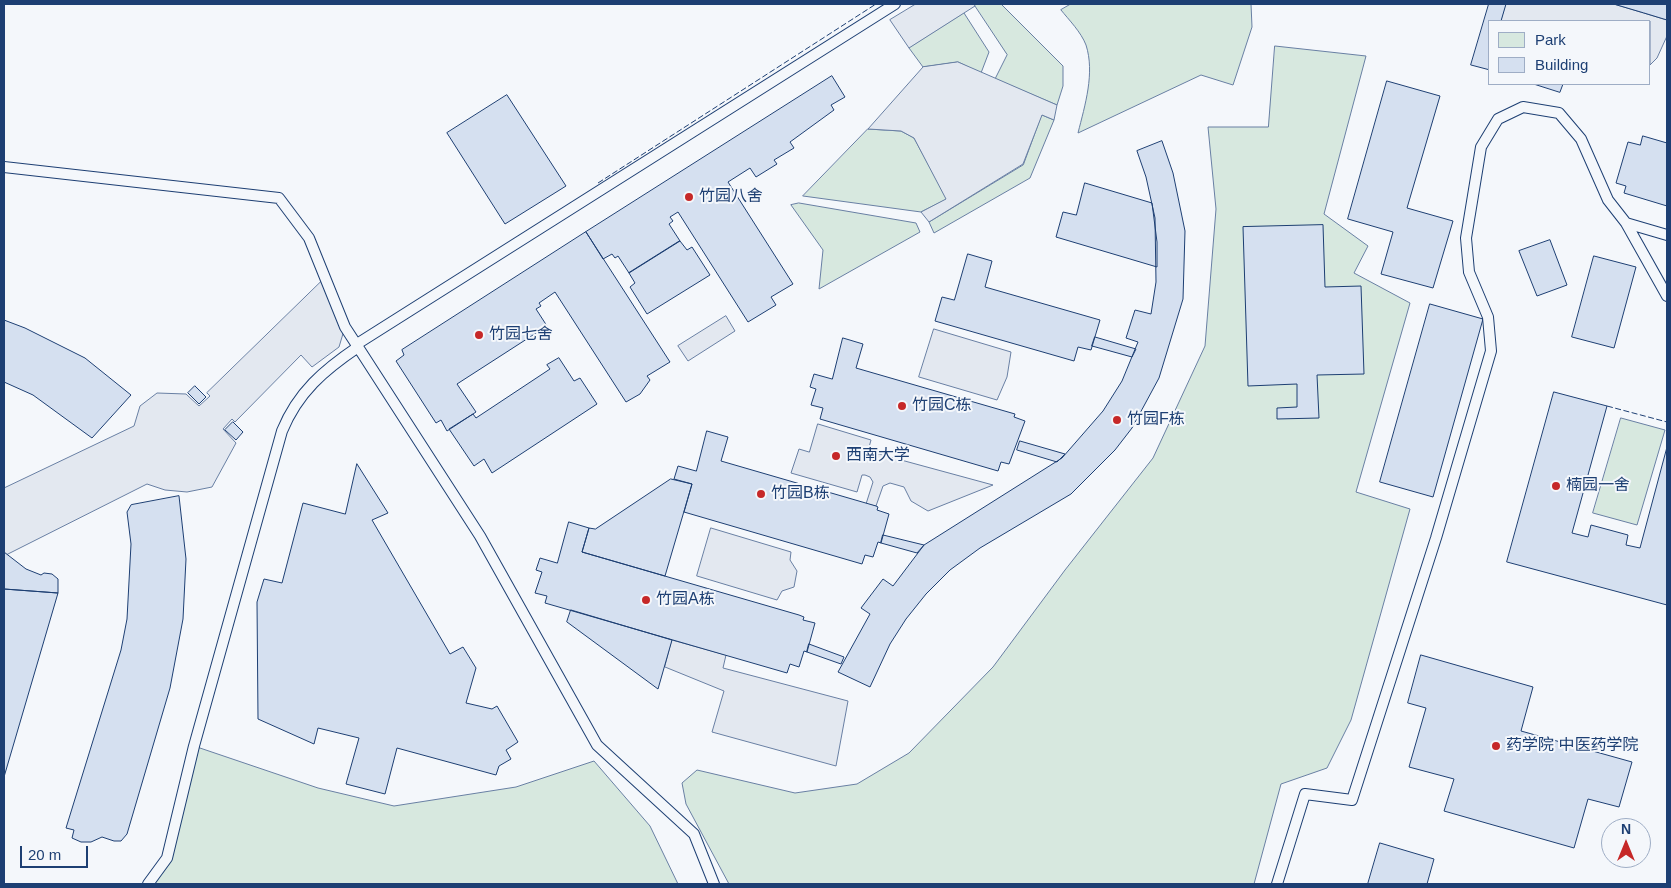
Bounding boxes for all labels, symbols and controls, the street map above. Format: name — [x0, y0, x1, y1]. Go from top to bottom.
legend — [1488, 20, 1651, 85]
text: Park — [1535, 31, 1566, 48]
text: Building — [1535, 56, 1588, 73]
place label: 竹园八舍 — [699, 187, 763, 207]
marker: 竹园八舍 — [683, 191, 695, 203]
place label: 竹园七舍 — [489, 325, 553, 345]
marker: 竹园七舍 — [473, 329, 485, 341]
place label: 竹园C栋 — [912, 396, 972, 416]
marker: 竹园C栋 — [896, 400, 908, 412]
place label: 竹园F栋 — [1127, 410, 1185, 430]
marker: 竹园F栋 — [1111, 414, 1123, 426]
place label: 西南大学 — [846, 446, 910, 466]
marker: 西南大学 — [830, 450, 842, 462]
place label: 楠园一舍 — [1566, 476, 1630, 496]
marker: 楠园一舍 — [1550, 480, 1562, 492]
place label: 竹园B栋 — [771, 484, 830, 504]
marker: 竹园B栋 — [755, 488, 767, 500]
place label: 竹园A栋 — [656, 590, 715, 610]
marker: 竹园A栋 — [640, 594, 652, 606]
place label: 药学院 中医药学院 — [1506, 736, 1638, 756]
marker: 药学院 中医药学院 — [1490, 740, 1502, 752]
north arrow — [1601, 818, 1651, 868]
text: N — [1621, 821, 1631, 837]
scale bar — [22, 836, 90, 868]
text: 20 m — [28, 846, 61, 863]

